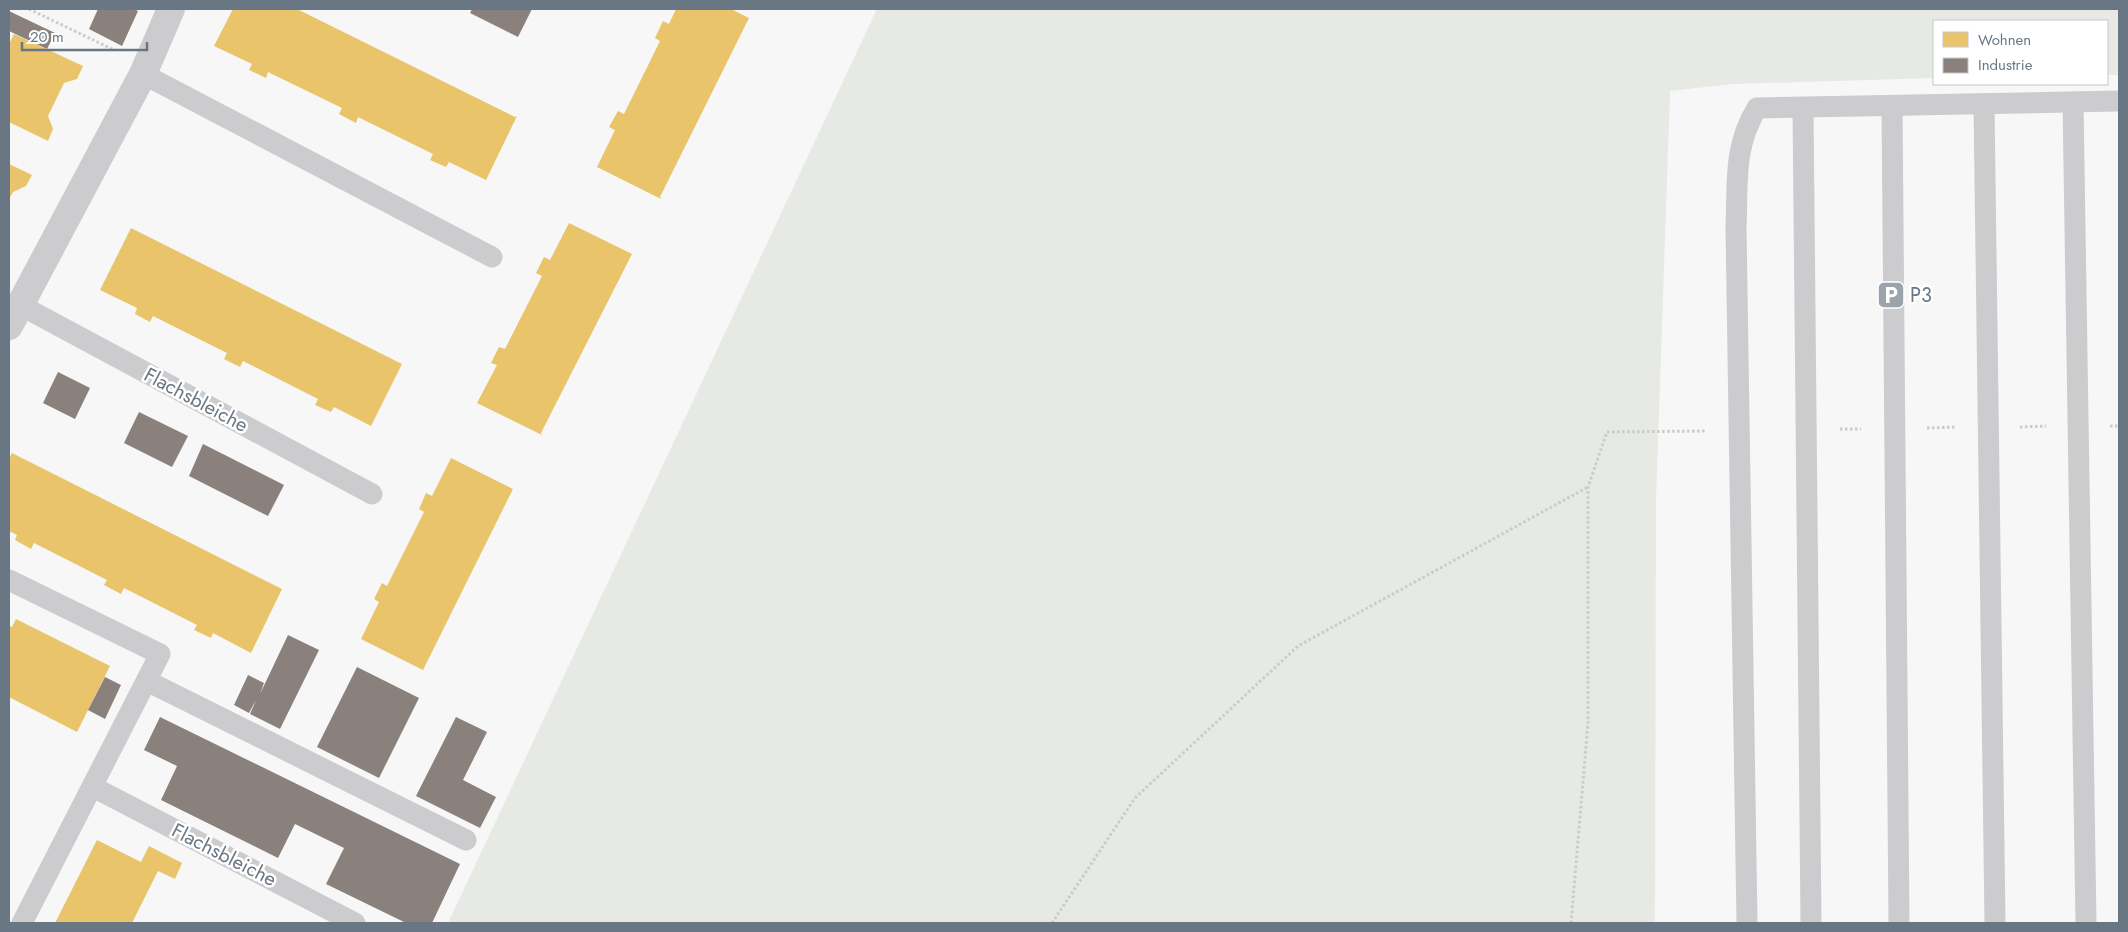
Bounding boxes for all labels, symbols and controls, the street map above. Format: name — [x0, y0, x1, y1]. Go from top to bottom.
scale bar — [22, 20, 148, 52]
legend — [1933, 20, 2108, 85]
text: 20 m — [30, 26, 64, 48]
text: Wohnen — [1978, 29, 2031, 51]
text: Industrie — [1978, 54, 2033, 76]
parking icon: P3 — [1876, 280, 1906, 310]
place label: P3 — [1910, 281, 1932, 310]
street label: Flachsbleiche — [139, 360, 253, 440]
street label: Flachsbleiche — [167, 816, 281, 894]

